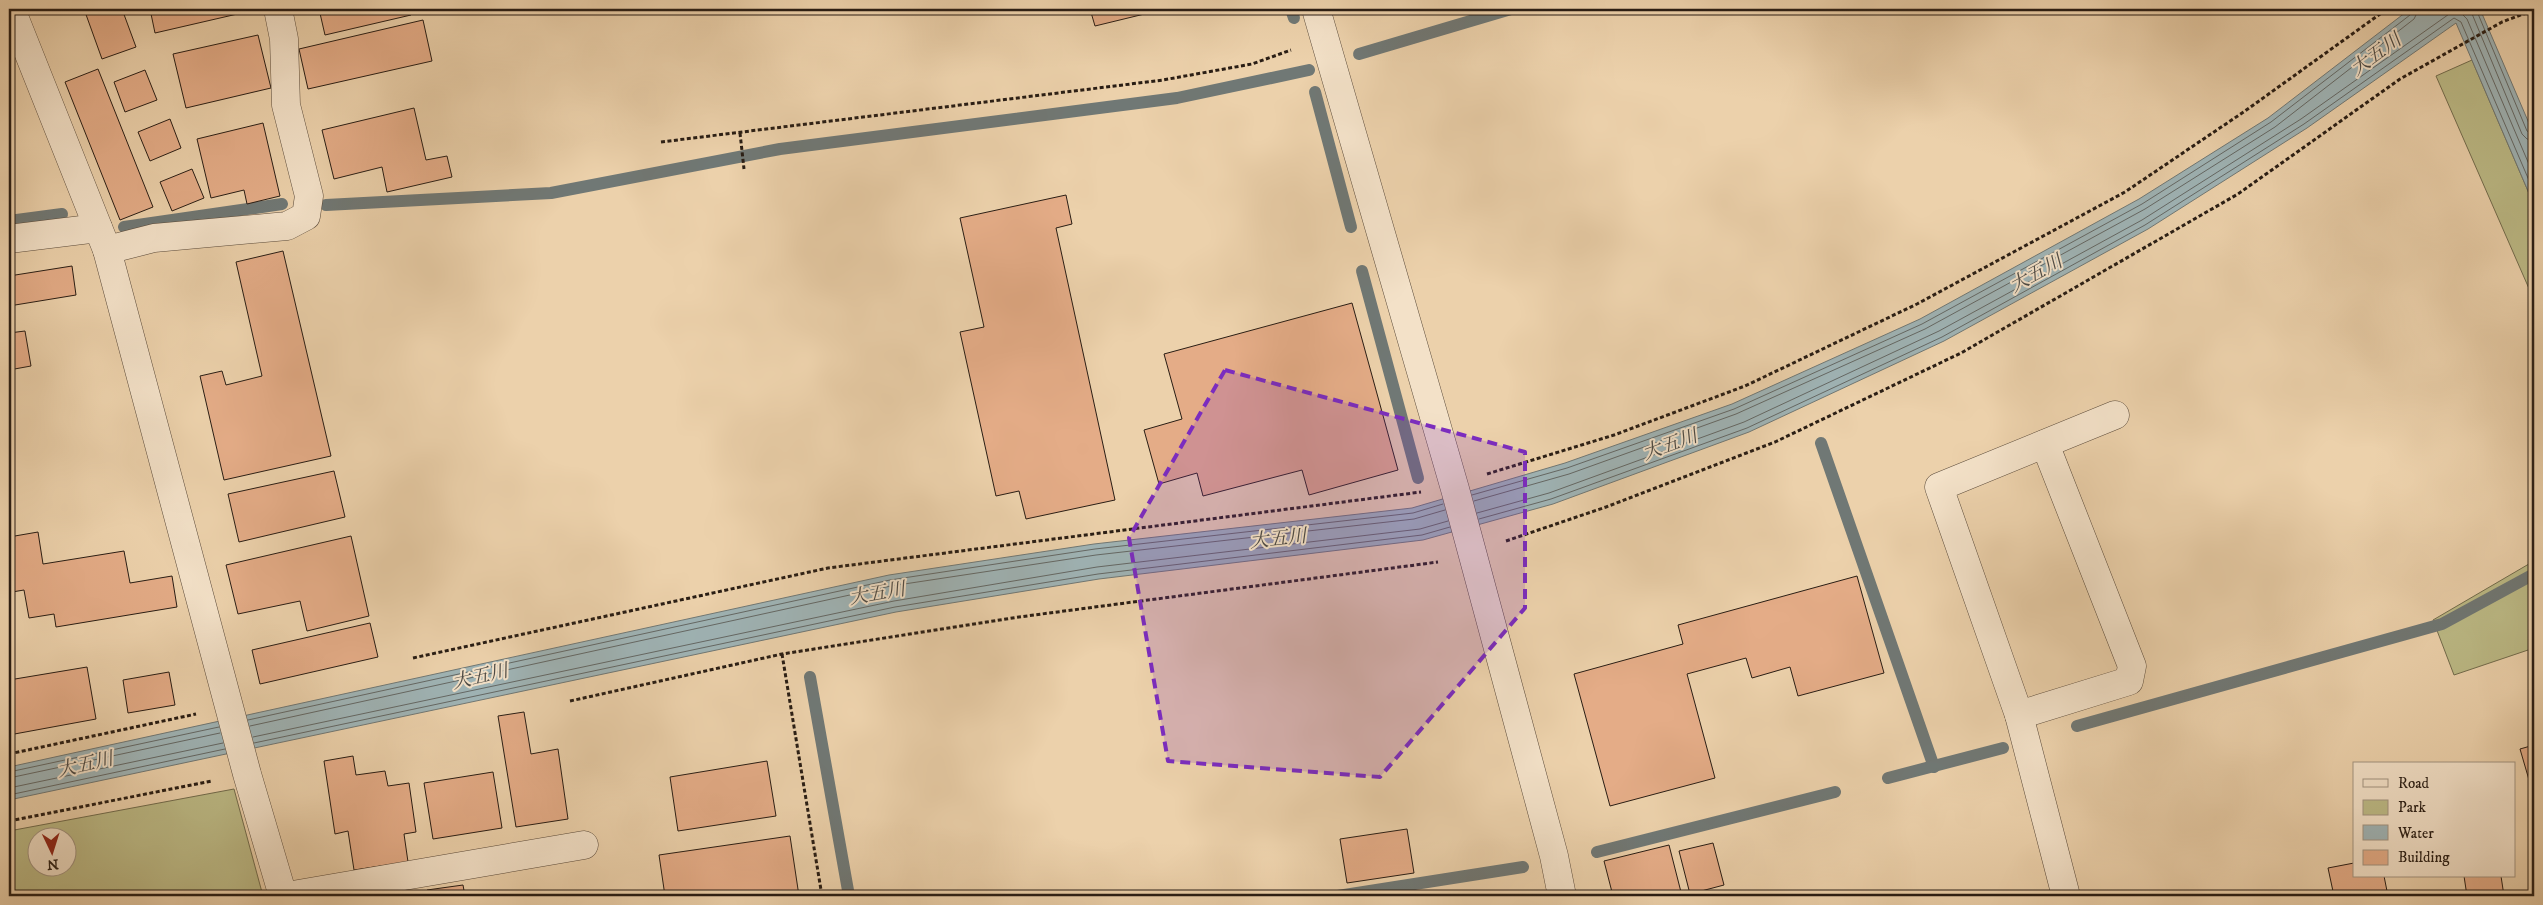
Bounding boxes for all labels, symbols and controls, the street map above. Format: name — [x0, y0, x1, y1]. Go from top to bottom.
water label: 大五川 — [2346, 28, 2407, 81]
water label: 大五川 — [2005, 249, 2068, 298]
water label: 大五川 — [1639, 424, 1703, 466]
water label: 大五川 — [1248, 524, 1310, 553]
water label: 大五川 — [847, 577, 909, 610]
water label: 大五川 — [450, 659, 512, 695]
water label: 大五川 — [55, 747, 117, 783]
legend — [2353, 762, 2516, 878]
text: Road — [2398, 774, 2430, 793]
text: Park — [2398, 798, 2427, 817]
text: Water — [2397, 824, 2434, 843]
north arrow — [28, 828, 78, 878]
text: Building — [2398, 848, 2450, 867]
text: N — [46, 855, 59, 873]

